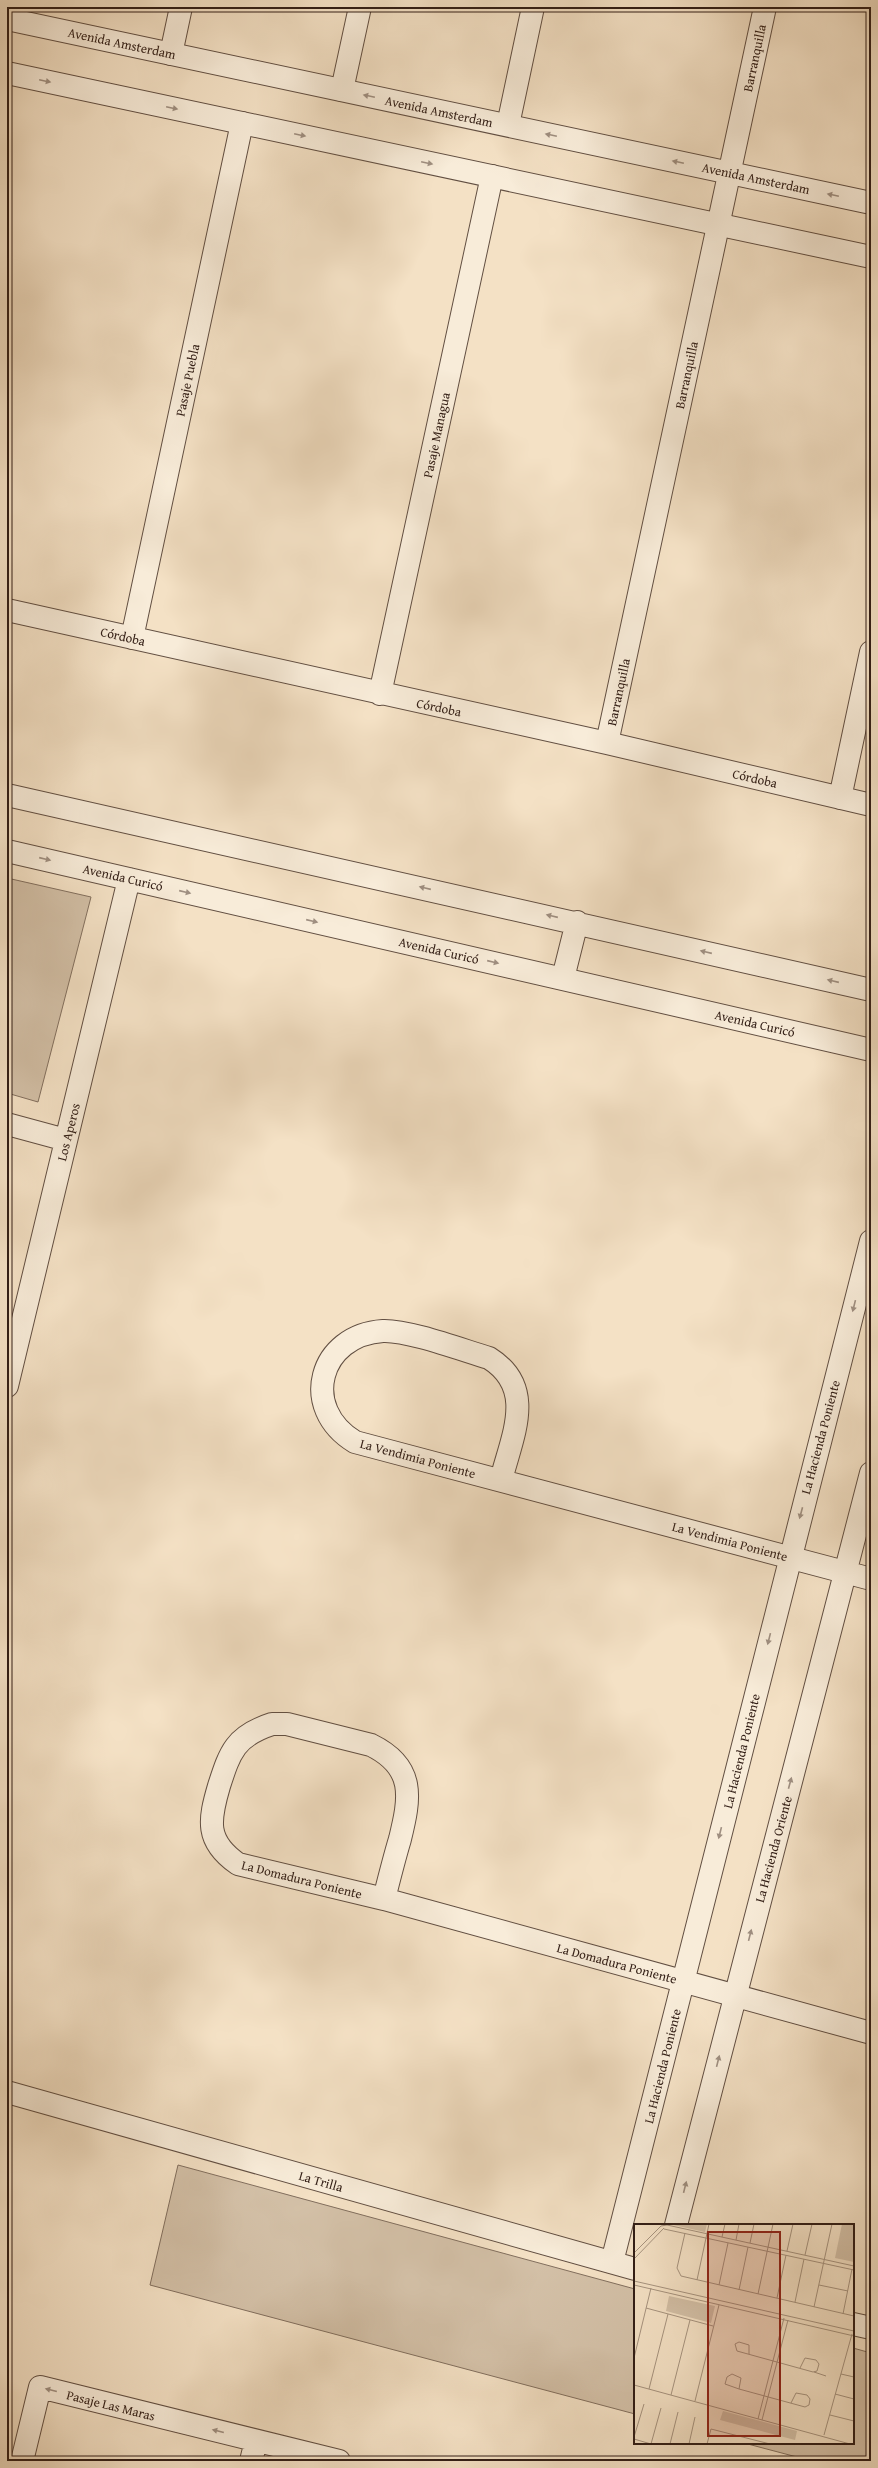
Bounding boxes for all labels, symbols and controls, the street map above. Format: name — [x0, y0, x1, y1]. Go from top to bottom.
street label: Barranquilla — [738, 22, 771, 94]
street label: Avenida Amsterdam — [66, 23, 178, 64]
one-way arrow — [39, 79, 51, 85]
street label: Avenida Amsterdam — [383, 91, 495, 132]
one-way arrow — [363, 92, 375, 98]
one-way arrow — [166, 106, 178, 112]
one-way arrow — [545, 131, 557, 137]
one-way arrow — [293, 133, 306, 139]
one-way arrow — [672, 158, 684, 164]
street label: Avenida Amsterdam — [700, 158, 812, 199]
one-way arrow — [420, 160, 433, 166]
one-way arrow — [827, 191, 839, 197]
street label: Barranquilla — [670, 339, 703, 411]
street label: Pasaje Puebla — [171, 341, 205, 418]
street label: Pasaje Managua — [418, 390, 455, 480]
street label: Córdoba — [99, 622, 148, 651]
street label: Barranquilla — [602, 656, 635, 728]
street label: Córdoba — [415, 693, 464, 722]
street label: Córdoba — [731, 764, 780, 793]
one-way arrow — [39, 857, 51, 863]
street label: Avenida Curicó — [81, 859, 165, 896]
one-way arrow — [419, 885, 432, 891]
one-way arrow — [179, 889, 192, 895]
one-way arrow — [546, 913, 558, 919]
one-way arrow — [306, 918, 318, 924]
street label: Avenida Curicó — [397, 932, 481, 969]
one-way arrow — [700, 948, 712, 954]
one-way arrow — [487, 960, 500, 966]
one-way arrow — [827, 977, 839, 983]
street label: Avenida Curicó — [713, 1005, 797, 1042]
street label: Los Aperos — [52, 1101, 85, 1163]
one-way arrow — [851, 1299, 857, 1312]
street label: La Hacienda Poniente — [796, 1378, 845, 1496]
street label: La Vendimia Poniente — [358, 1434, 478, 1483]
one-way arrow — [798, 1507, 804, 1519]
street label: La Vendimia Poniente — [670, 1517, 790, 1566]
one-way arrow — [766, 1633, 772, 1645]
street label: La Hacienda Poniente — [718, 1692, 765, 1810]
one-way arrow — [787, 1776, 793, 1788]
street label: La Hacienda Oriente — [750, 1794, 797, 1905]
one-way arrow — [717, 1827, 723, 1839]
street label: La Domadura Poniente — [240, 1855, 364, 1904]
one-way arrow — [747, 1929, 753, 1941]
street label: La Domadura Poniente — [555, 1938, 679, 1989]
street label: La Hacienda Poniente — [639, 2007, 686, 2125]
one-way arrow — [715, 2055, 721, 2068]
street label: La Trilla — [297, 2166, 346, 2197]
one-way arrow — [683, 2181, 689, 2193]
inset map — [634, 2224, 854, 2444]
street label: Pasaje Las Maras — [65, 2385, 157, 2426]
one-way arrow — [45, 2386, 57, 2392]
one-way arrow — [212, 2428, 224, 2434]

